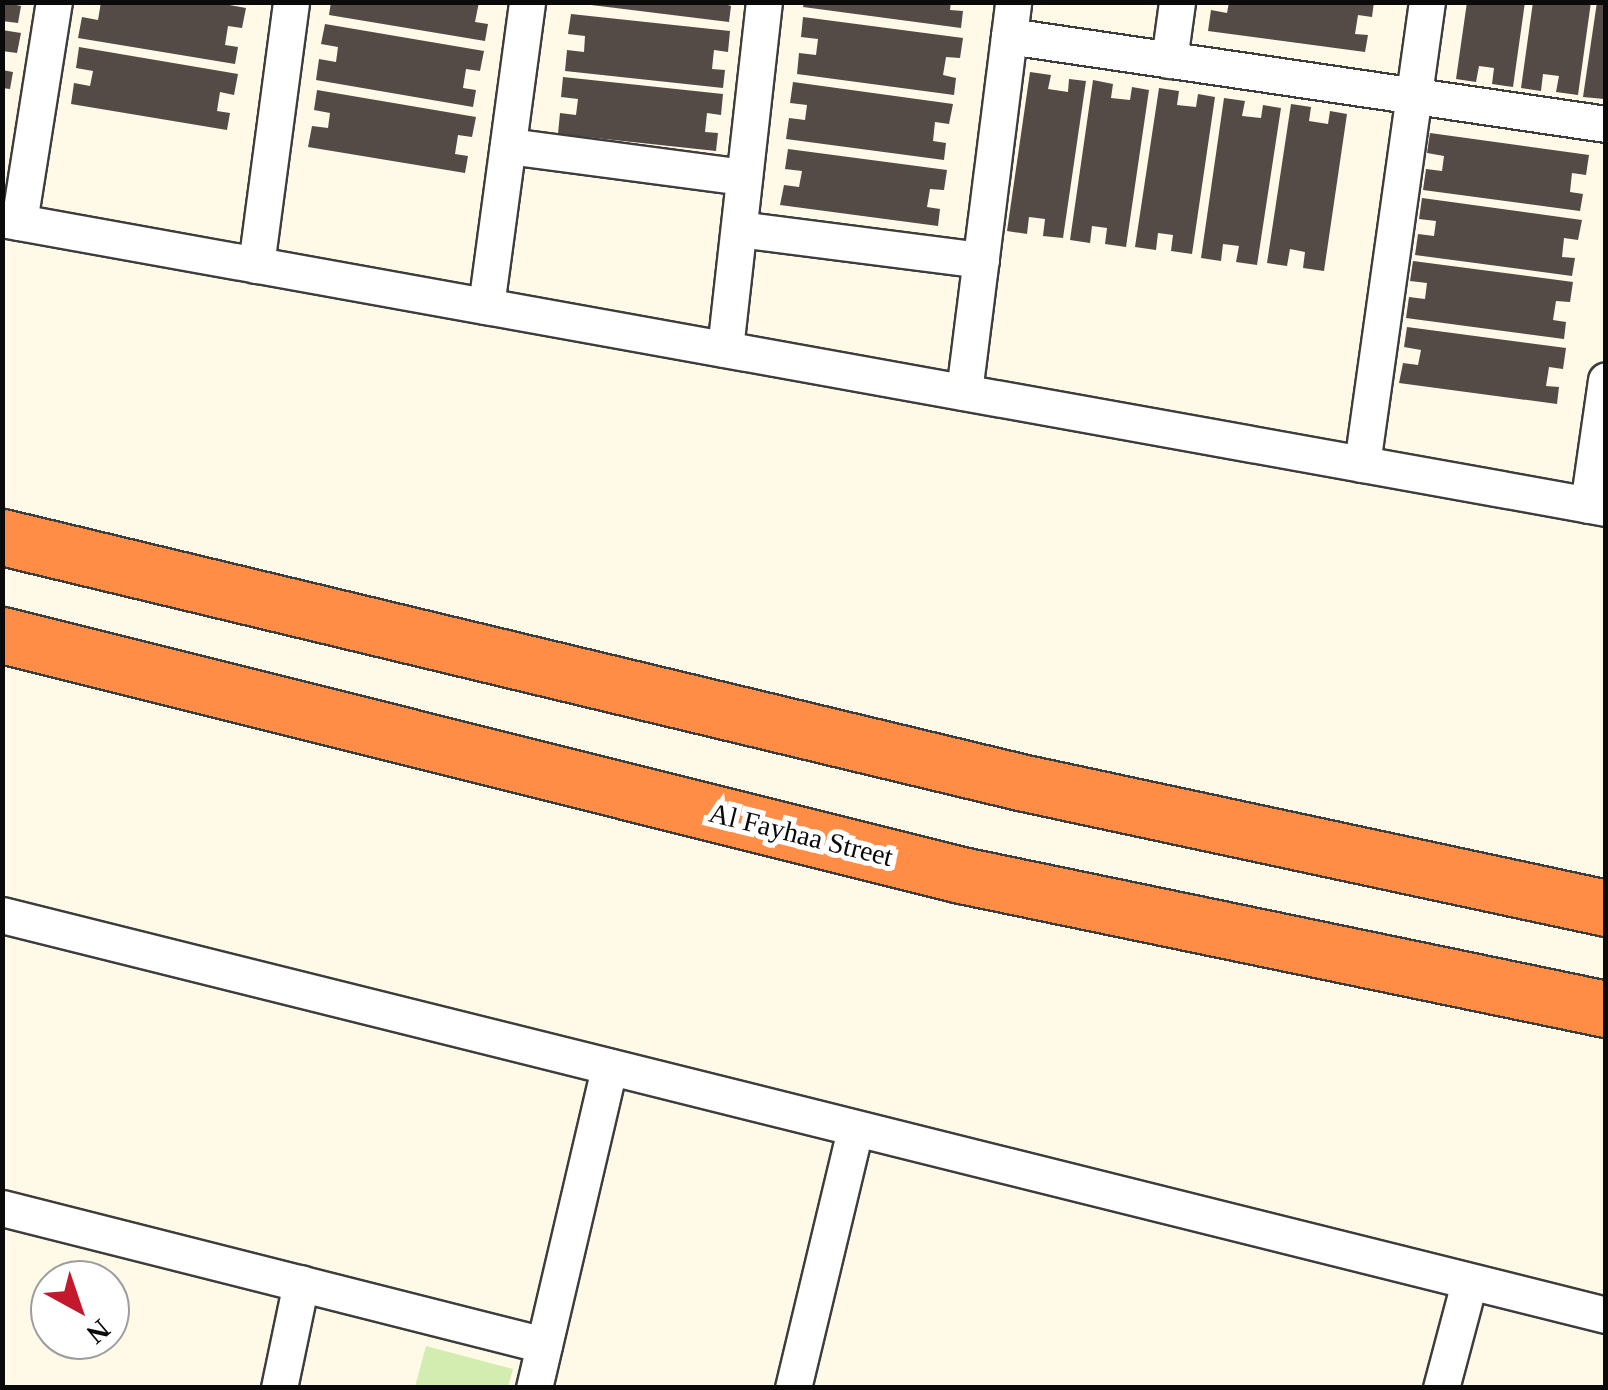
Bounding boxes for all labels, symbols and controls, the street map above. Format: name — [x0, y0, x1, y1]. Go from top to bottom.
street label: Al Fayhaa Street — [706, 796, 896, 874]
north arrow — [30, 1260, 130, 1360]
text: N — [81, 1313, 116, 1350]

